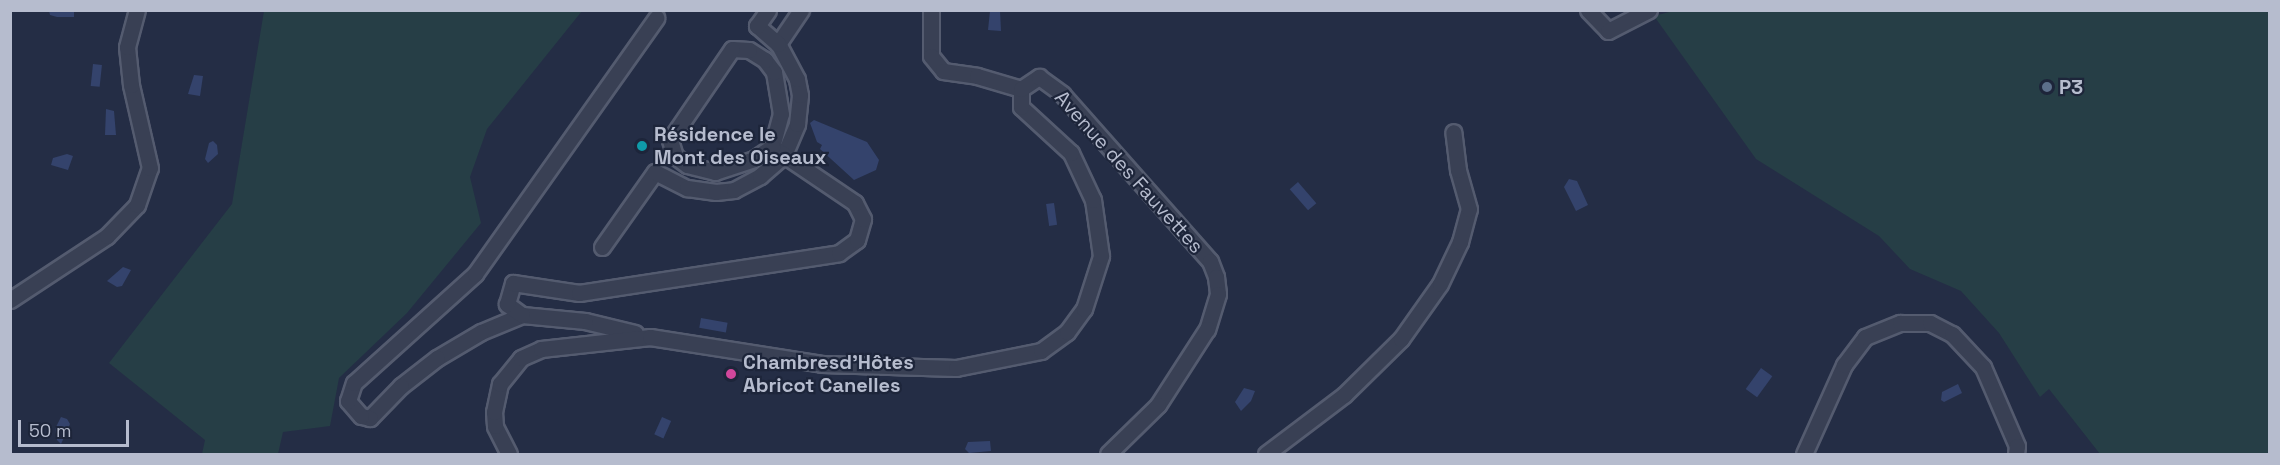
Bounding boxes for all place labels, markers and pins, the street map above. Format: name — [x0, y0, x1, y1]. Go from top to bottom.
place label: P3 — [2059, 75, 2083, 99]
marker: P3 — [2040, 80, 2054, 94]
place label: Résidence le Mont des Oiseaux — [654, 122, 826, 169]
marker: Résidence le Mont des Oiseaux — [635, 139, 649, 153]
place label: Chambresd'Hôtes Abricot Canelles — [743, 350, 914, 397]
marker: Chambresd'Hôtes Abricot Canelles — [724, 367, 738, 381]

